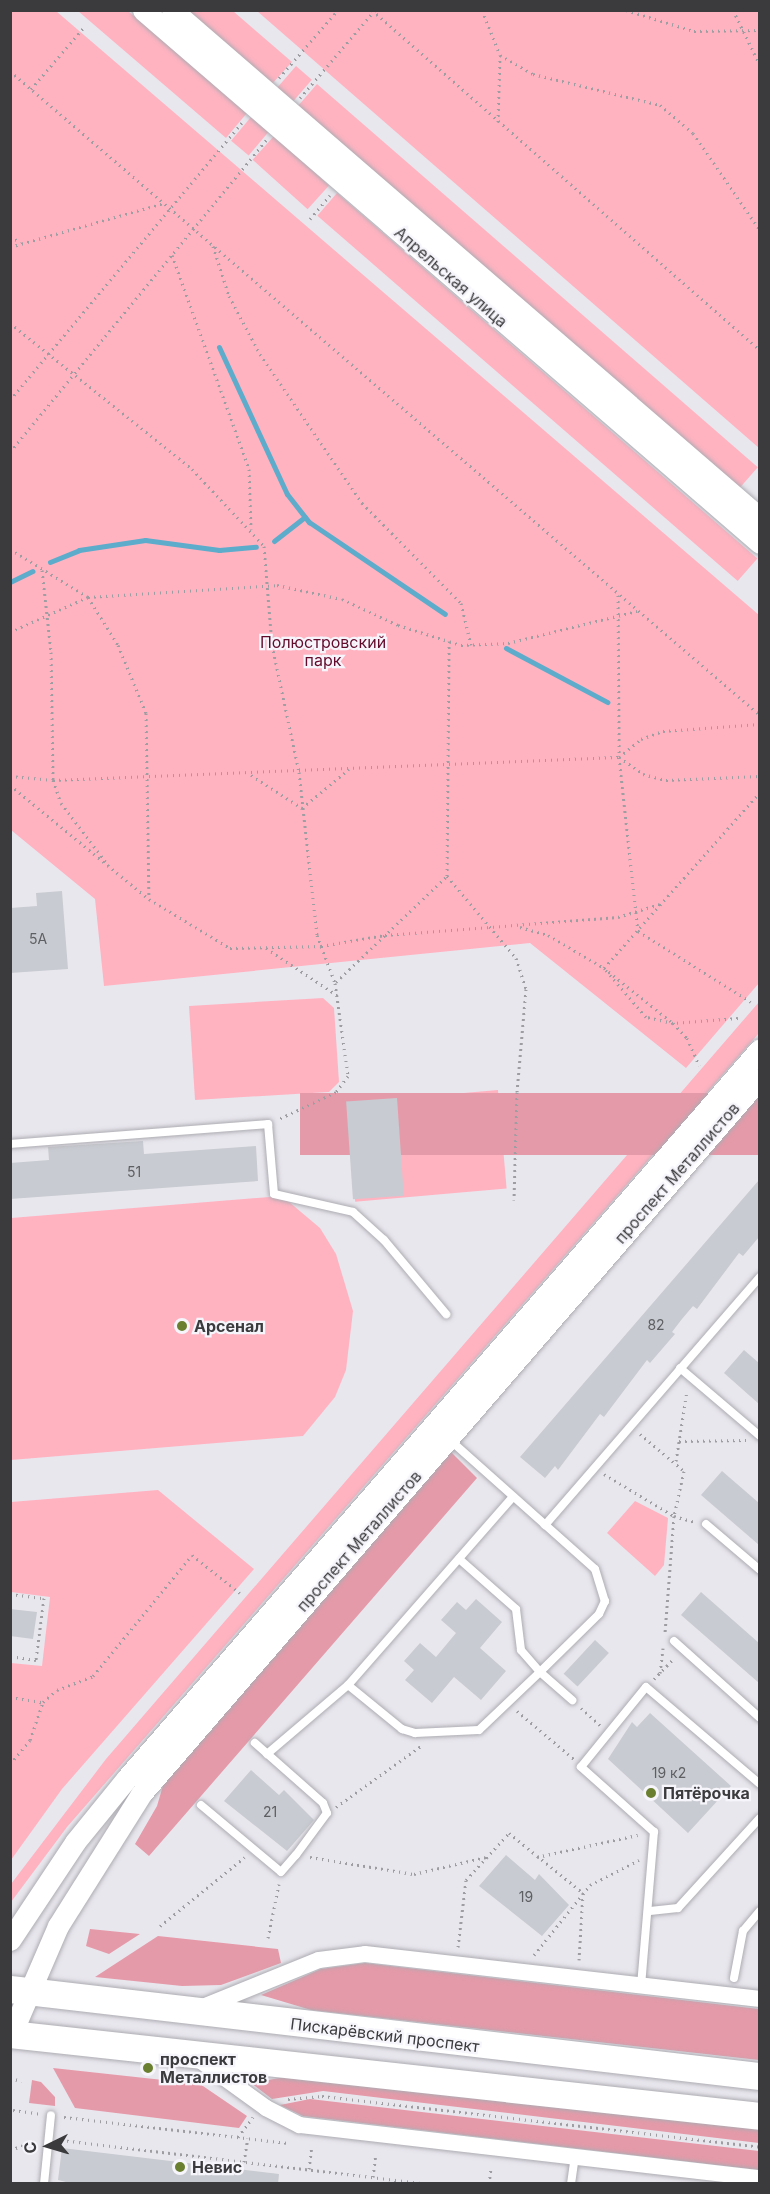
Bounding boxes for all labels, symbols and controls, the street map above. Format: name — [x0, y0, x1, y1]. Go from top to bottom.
street label: Апрельская улица — [391, 223, 511, 331]
park label: Полюстровский парк — [260, 632, 386, 670]
house number: 5А — [29, 931, 47, 947]
street label: проспект Металлистов — [611, 1099, 743, 1247]
house number: 51 — [127, 1164, 141, 1180]
place label: Арсенал — [194, 1316, 264, 1336]
house number: 82 — [647, 1317, 665, 1333]
marker: Арсенал — [175, 1319, 189, 1333]
street label: проспект Металлистов — [293, 1467, 425, 1615]
house number: 19 к2 — [652, 1765, 686, 1781]
place label: Пятёрочка — [663, 1783, 750, 1803]
marker: Пятёрочка — [644, 1786, 658, 1800]
house number: 21 — [263, 1804, 277, 1820]
house number: 19 — [519, 1889, 533, 1905]
street label: Пискарёвский проспект — [289, 2014, 481, 2056]
place label: проспект Металлистов — [160, 2049, 267, 2087]
marker: проспект Металлистов — [141, 2061, 155, 2075]
north arrow — [18, 2116, 78, 2176]
text: С — [20, 2141, 41, 2154]
place label: Невис — [192, 2157, 242, 2177]
marker: Невис — [173, 2160, 187, 2174]

